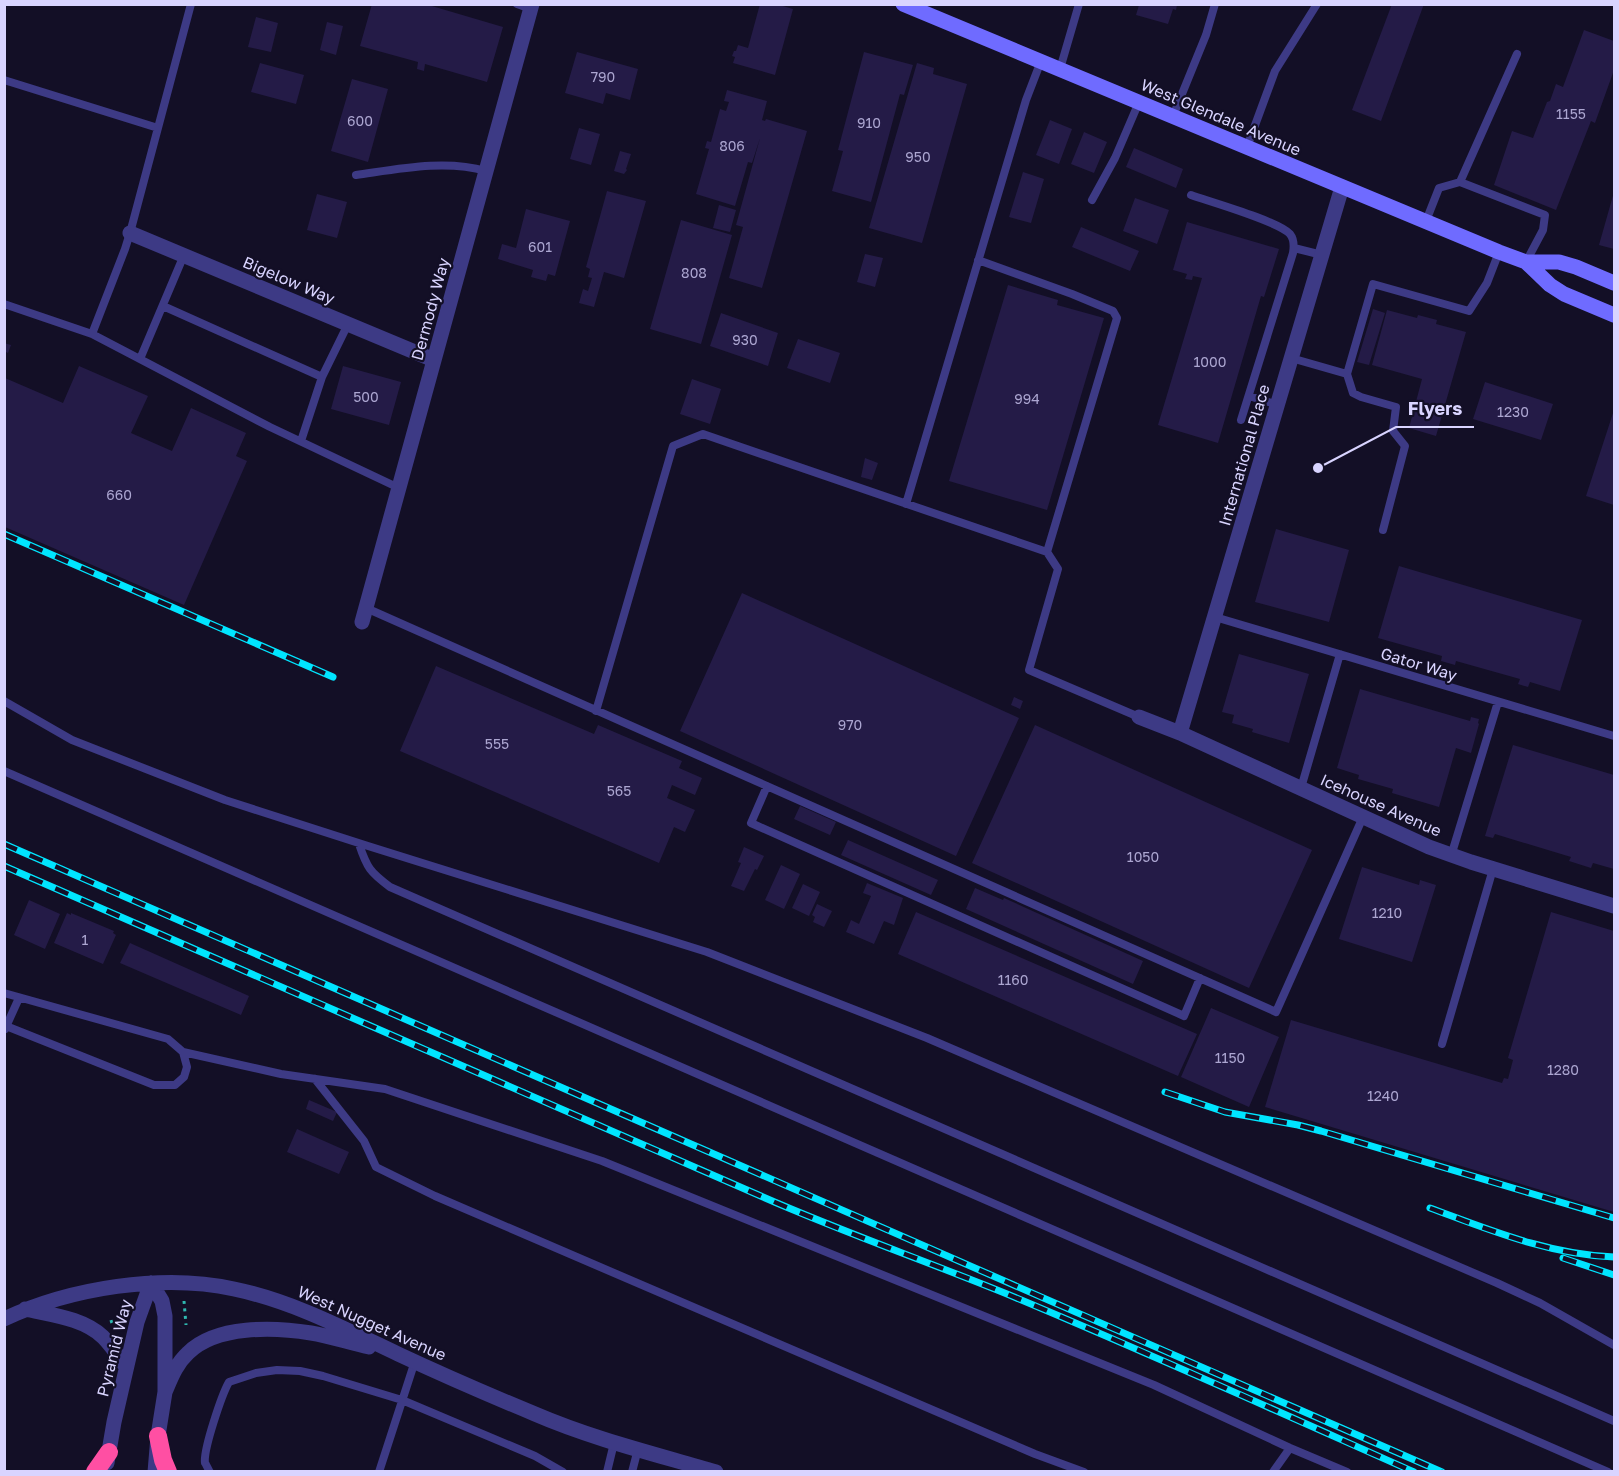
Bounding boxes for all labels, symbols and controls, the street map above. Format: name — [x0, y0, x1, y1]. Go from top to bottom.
house number: 790 — [591, 68, 615, 85]
street label: West Glendale Avenue — [1138, 74, 1304, 160]
house number: 1155 — [1556, 105, 1586, 122]
house number: 600 — [347, 112, 373, 129]
house number: 910 — [857, 114, 881, 131]
house number: 806 — [719, 137, 745, 154]
house number: 950 — [905, 148, 931, 165]
house number: 601 — [528, 238, 552, 255]
street label: Bigelow Way — [240, 252, 338, 308]
street label: Dermody Way — [407, 255, 453, 363]
house number: 808 — [681, 264, 707, 281]
house number: 930 — [732, 331, 758, 348]
house number: 1000 — [1194, 353, 1226, 370]
street label: International Place — [1214, 382, 1274, 528]
house number: 500 — [353, 388, 379, 405]
house number: 994 — [1014, 390, 1040, 407]
callout: Flyers — [1396, 391, 1474, 427]
text: Flyers — [1408, 397, 1462, 419]
house number: 1230 — [1497, 403, 1529, 420]
house number: 660 — [106, 486, 132, 503]
street label: Gator Way — [1378, 643, 1460, 685]
house number: 970 — [838, 716, 862, 733]
house number: 555 — [485, 735, 509, 752]
street label: Icehouse Avenue — [1317, 769, 1445, 841]
house number: 565 — [607, 782, 631, 799]
house number: 1050 — [1127, 848, 1159, 865]
house number: 1210 — [1372, 904, 1402, 921]
house number: 1 — [82, 931, 89, 948]
house number: 1160 — [998, 971, 1028, 988]
house number: 1150 — [1215, 1049, 1245, 1066]
house number: 1280 — [1547, 1061, 1579, 1078]
house number: 1240 — [1367, 1087, 1399, 1104]
street label: West Nugget Avenue — [295, 1281, 449, 1365]
street label: Pyramid Way — [92, 1297, 136, 1399]

